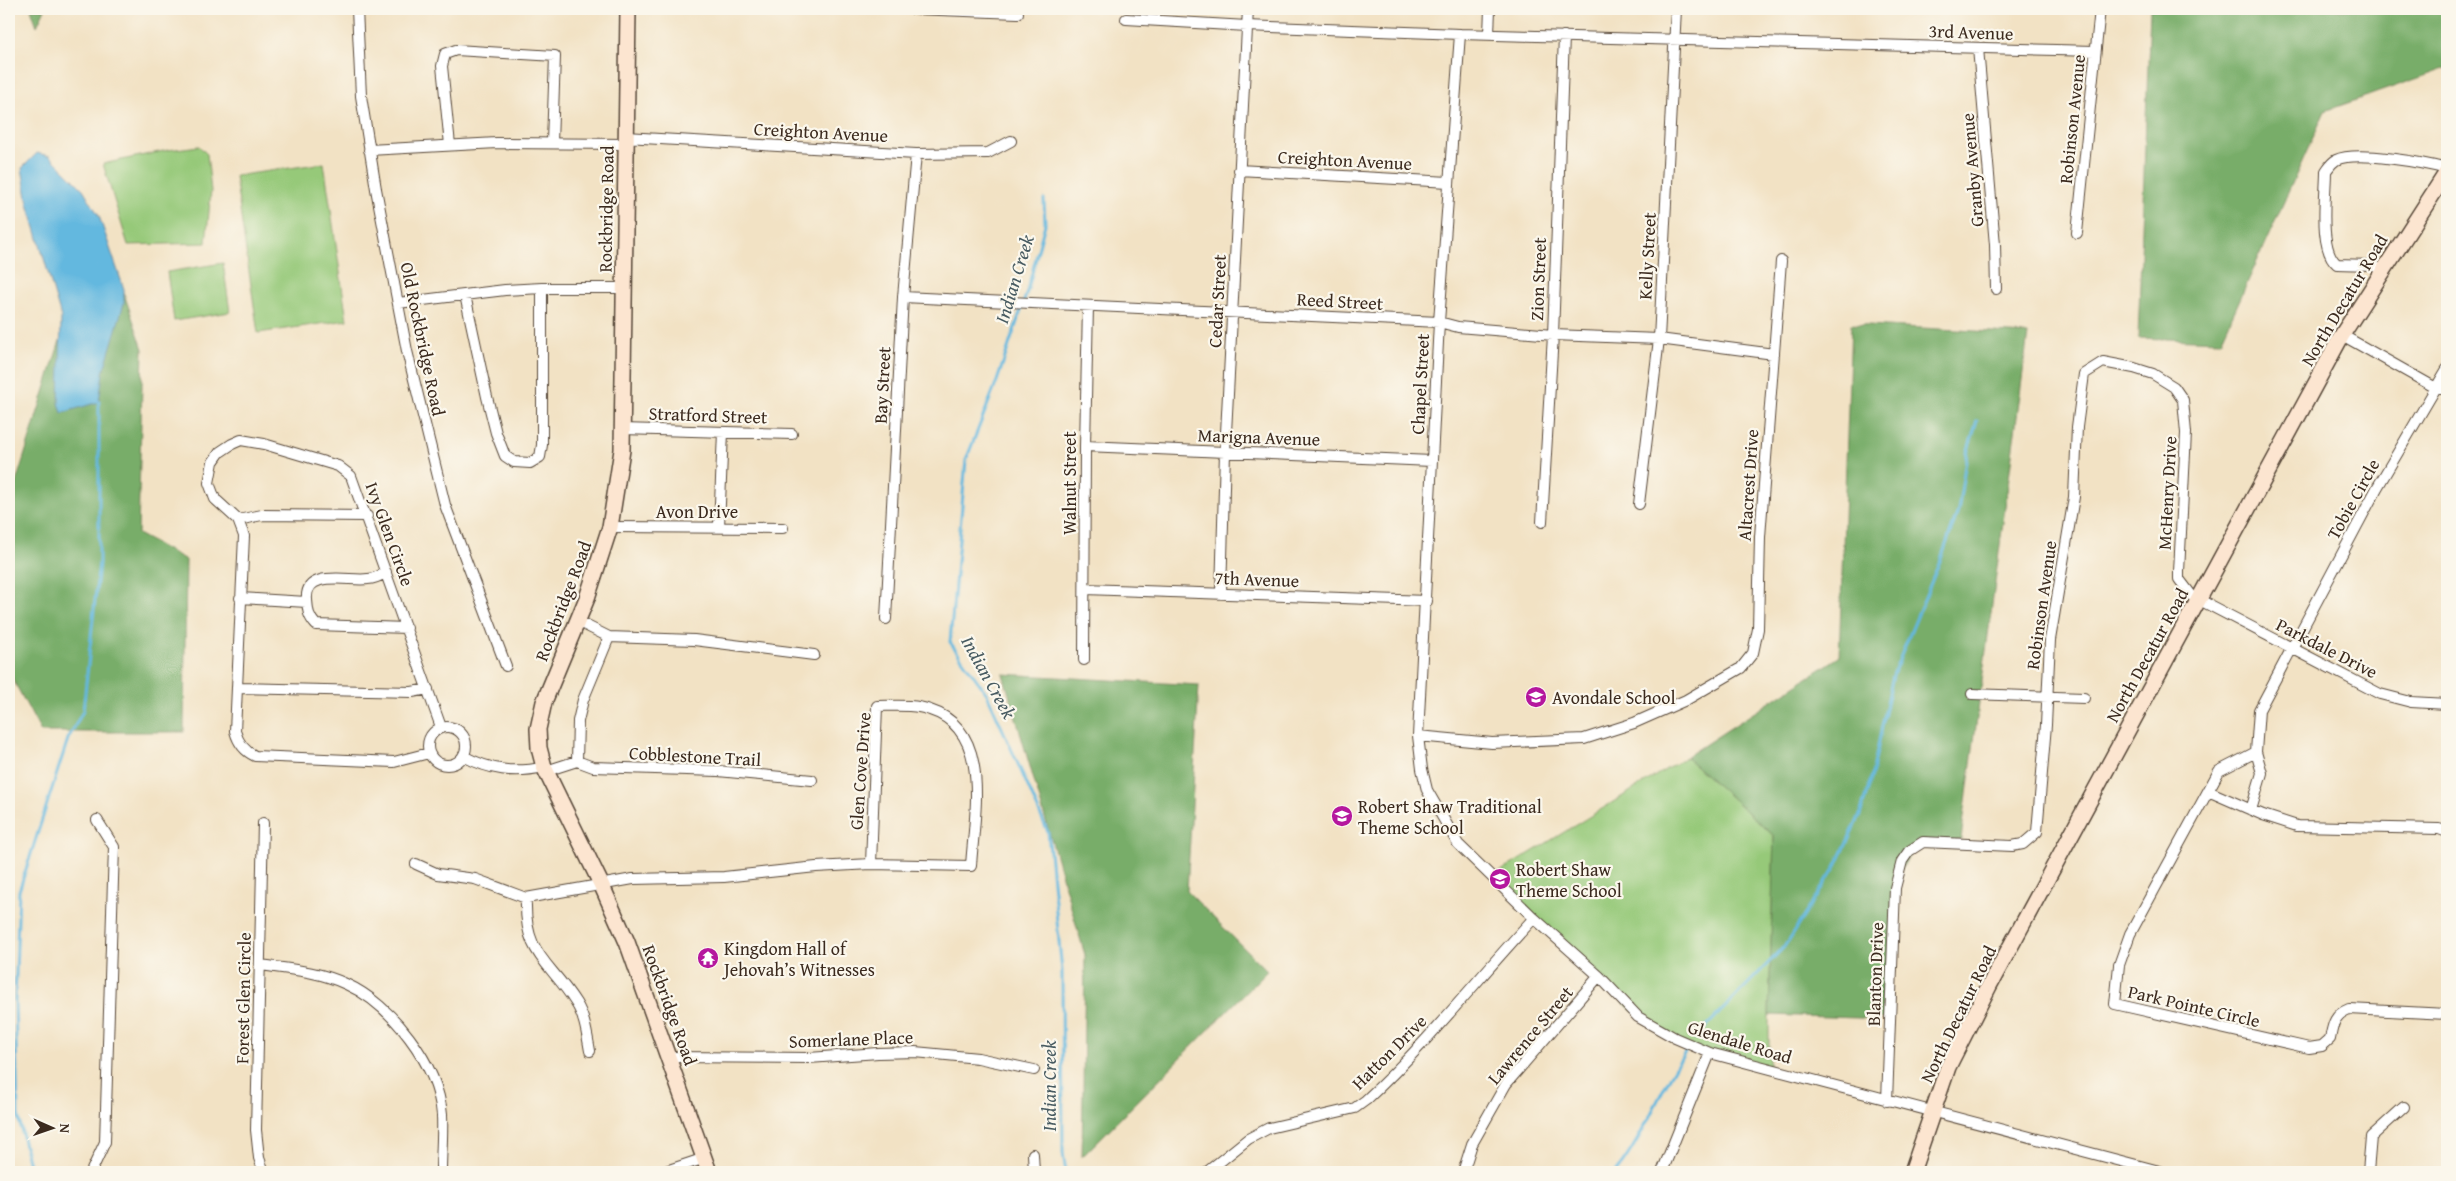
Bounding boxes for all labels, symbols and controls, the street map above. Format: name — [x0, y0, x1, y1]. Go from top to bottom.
street label: 3rd Avenue — [1928, 17, 2014, 47]
street label: Robinson Avenue — [2052, 53, 2092, 185]
street label: Granby Avenue — [1954, 112, 1990, 228]
street label: Creighton Avenue — [753, 115, 889, 149]
street label: Creighton Avenue — [1277, 143, 1413, 177]
street label: Rockbridge Road — [591, 145, 621, 273]
street label: Kelly Street — [1631, 211, 1663, 300]
street label: North Decatur Road — [2294, 229, 2394, 371]
water label: Indian Creek — [987, 231, 1041, 327]
street label: Zion Street — [1523, 236, 1553, 321]
street label: Cedar Street — [1201, 253, 1233, 348]
street label: Old Rockbridge Road — [394, 260, 453, 419]
street label: Reed Street — [1296, 285, 1384, 317]
street label: Chapel Street — [1404, 332, 1436, 435]
street label: Bay Street — [866, 345, 898, 424]
street label: Stratford Street — [648, 399, 768, 431]
street label: Marigna Avenue — [1197, 421, 1321, 453]
street label: Altacrest Drive — [1731, 428, 1765, 542]
street label: Walnut Street — [1056, 430, 1083, 535]
street label: McHenry Drive — [2151, 435, 2183, 551]
street label: Tobie Circle — [2320, 454, 2386, 544]
street label: Ivy Glen Circle — [359, 478, 421, 590]
street label: Avon Drive — [656, 498, 738, 525]
street label: Rockbridge Road — [528, 537, 598, 665]
street label: Robinson Avenue — [2019, 539, 2063, 671]
street label: 7th Avenue — [1214, 564, 1300, 594]
street label: North Decatur Road — [2099, 583, 2195, 727]
street label: Parkdale Drive — [2272, 611, 2382, 685]
water label: Indian Creek — [955, 630, 1024, 724]
place label: Avondale School — [1552, 684, 1676, 711]
school or university icon: Avondale School — [1524, 685, 1548, 709]
street label: Glen Cove Drive — [842, 711, 878, 831]
street label: Cobblestone Trail — [628, 739, 762, 773]
place label: Robert Shaw Traditional Theme School — [1358, 793, 1542, 841]
school or university icon: Robert Shaw Traditional Theme School — [1330, 804, 1354, 828]
place label: Robert Shaw Theme School — [1516, 856, 1622, 904]
school or university icon: Robert Shaw Theme School — [1488, 867, 1512, 891]
street label: Blanton Drive — [1860, 922, 1890, 1026]
street label: Forest Glen Circle — [228, 932, 258, 1064]
place label: Kingdom Hall of Jehovah’s Witnesses — [722, 935, 875, 983]
street label: North Decatur Road — [1913, 940, 2003, 1087]
street label: Rockbridge Road — [636, 941, 705, 1070]
temple icon: Kingdom Hall of Jehovah’s Witnesses — [696, 946, 720, 970]
street label: Park Pointe Circle — [2125, 978, 2263, 1034]
street label: Lawrence Street — [1481, 979, 1580, 1090]
street label: Hatton Drive — [1345, 1008, 1433, 1096]
street label: Glendale Road — [1685, 1013, 1796, 1071]
street label: Somerlane Place — [788, 1023, 914, 1055]
water label: Indian Creek — [1035, 1040, 1063, 1132]
north arrow — [28, 1104, 78, 1154]
text: N — [55, 1123, 75, 1134]

